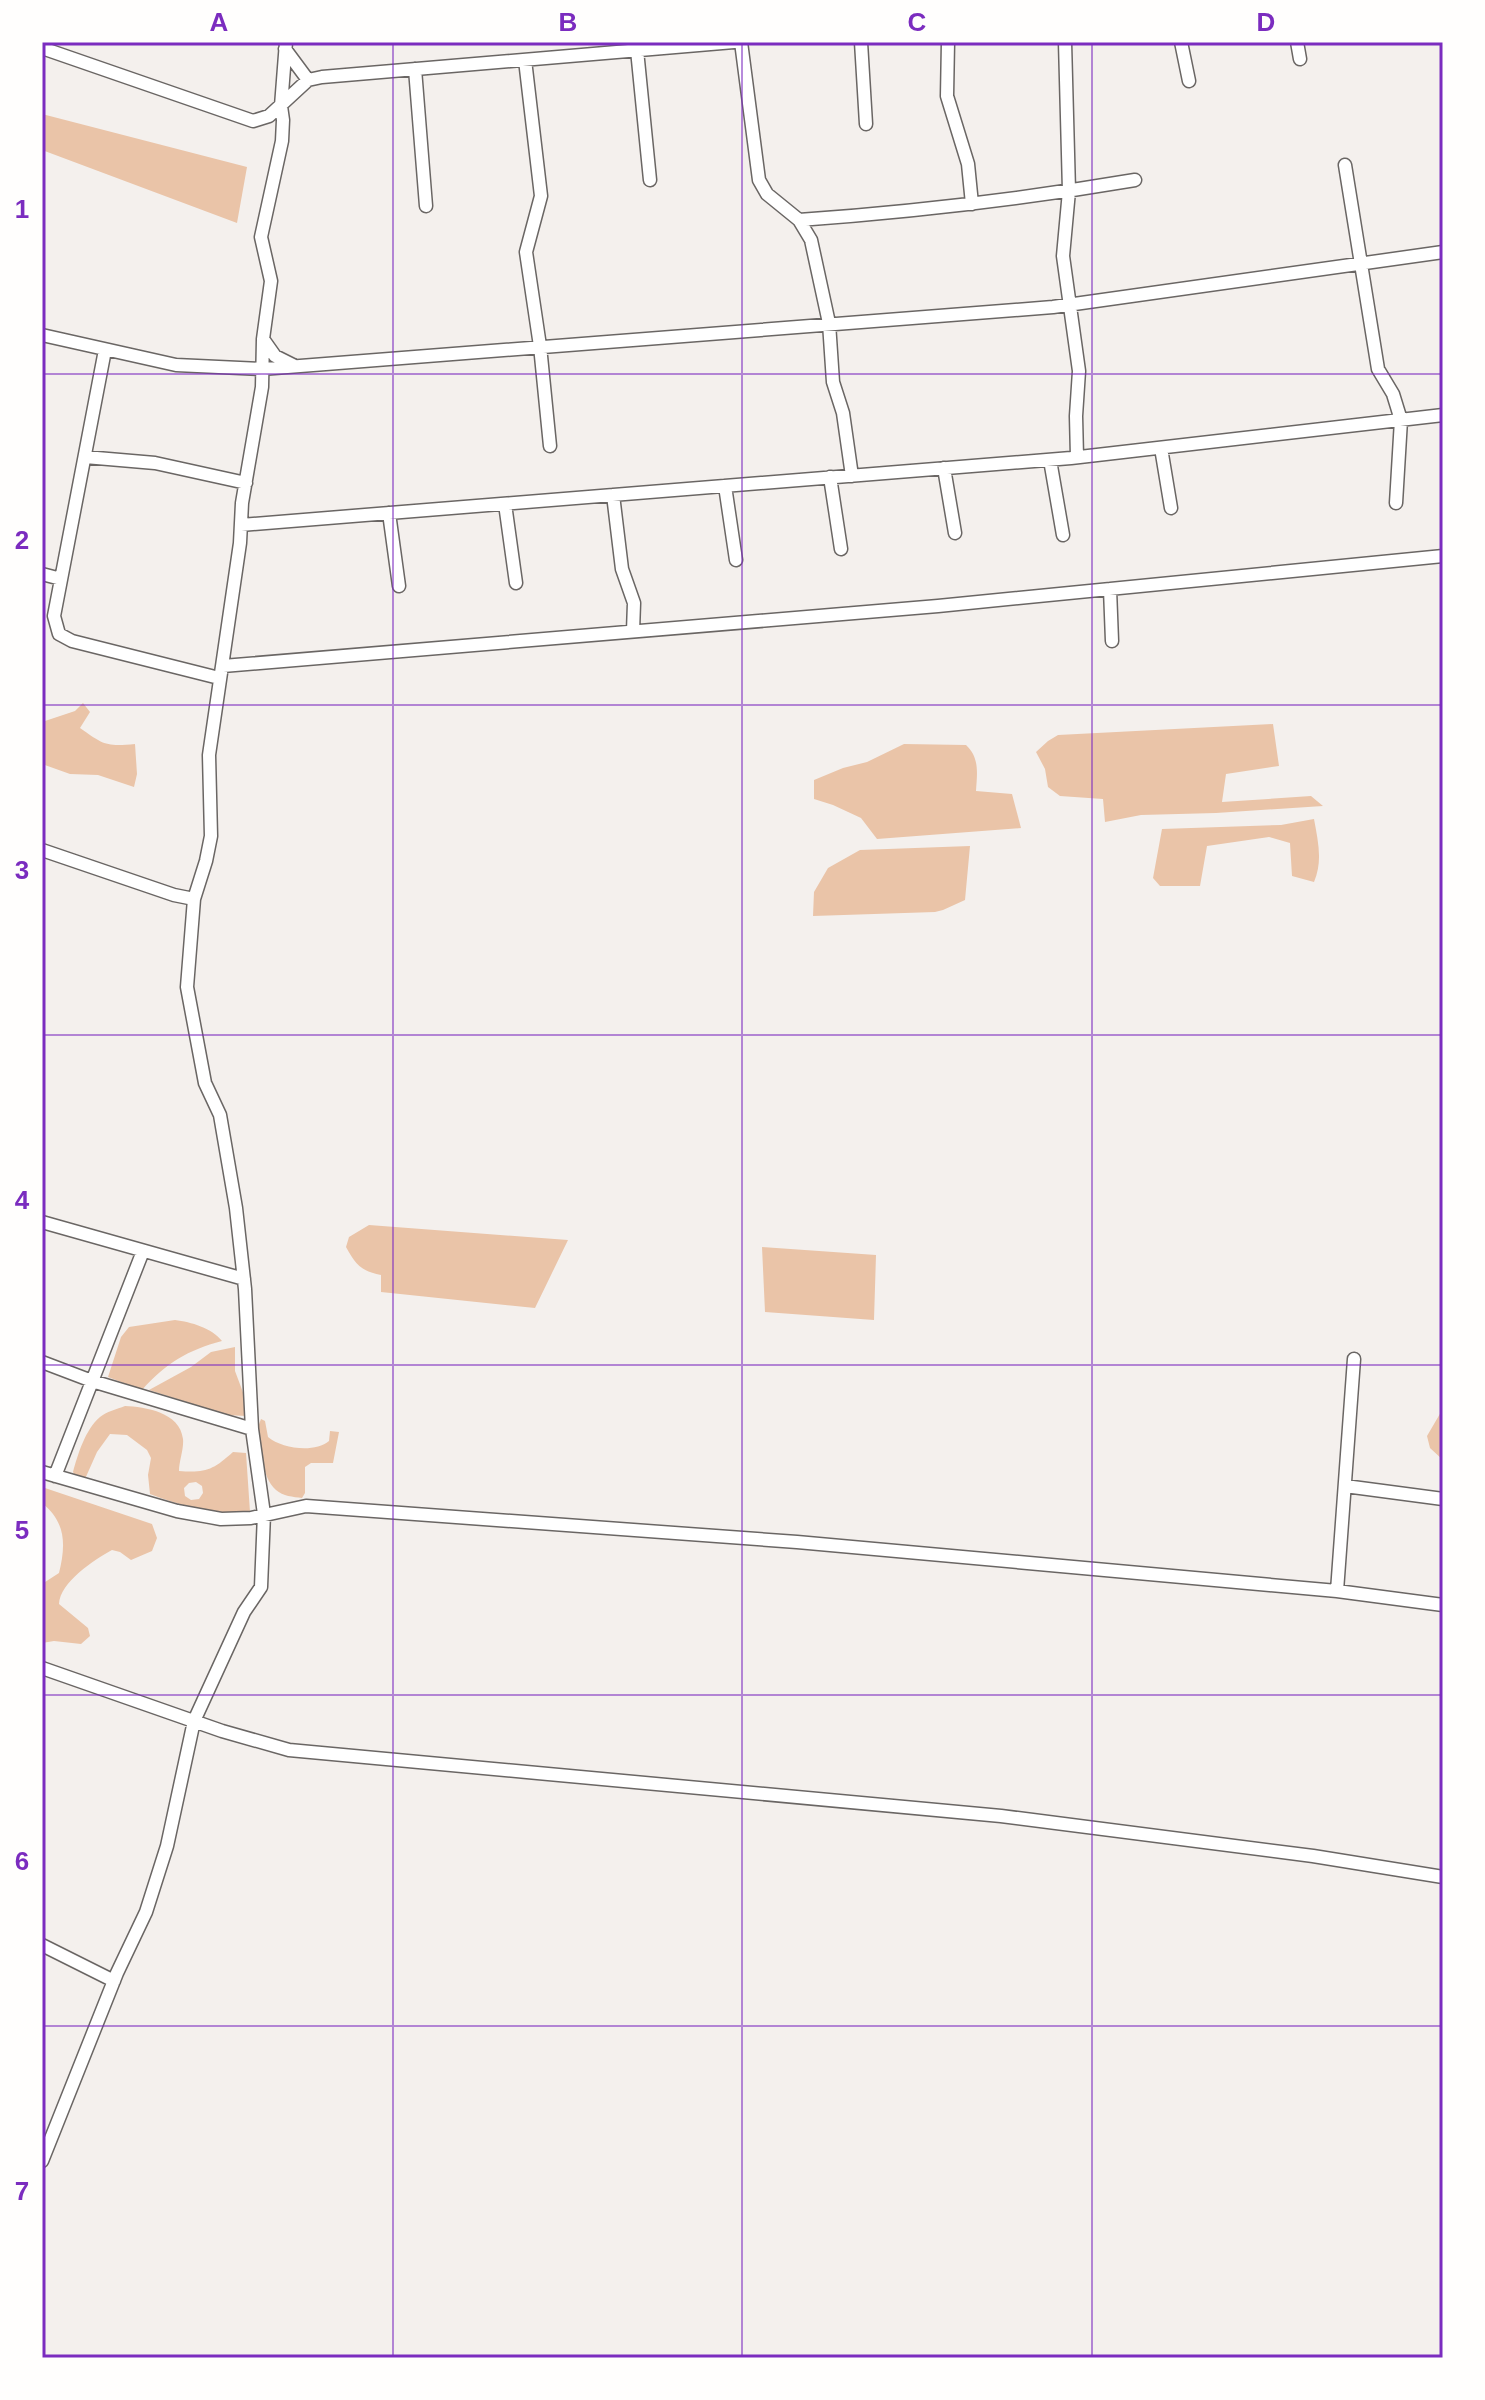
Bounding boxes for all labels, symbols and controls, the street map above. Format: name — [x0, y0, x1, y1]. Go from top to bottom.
text: A — [210, 7, 229, 37]
text: B — [559, 7, 577, 37]
text: C — [908, 7, 927, 37]
text: D — [1257, 7, 1275, 37]
text: 1 — [15, 194, 29, 224]
text: 2 — [15, 525, 29, 555]
text: 3 — [15, 855, 29, 885]
text: 4 — [15, 1185, 30, 1215]
text: 5 — [15, 1515, 29, 1545]
text: 6 — [15, 1846, 29, 1876]
text: 7 — [15, 2176, 29, 2206]

